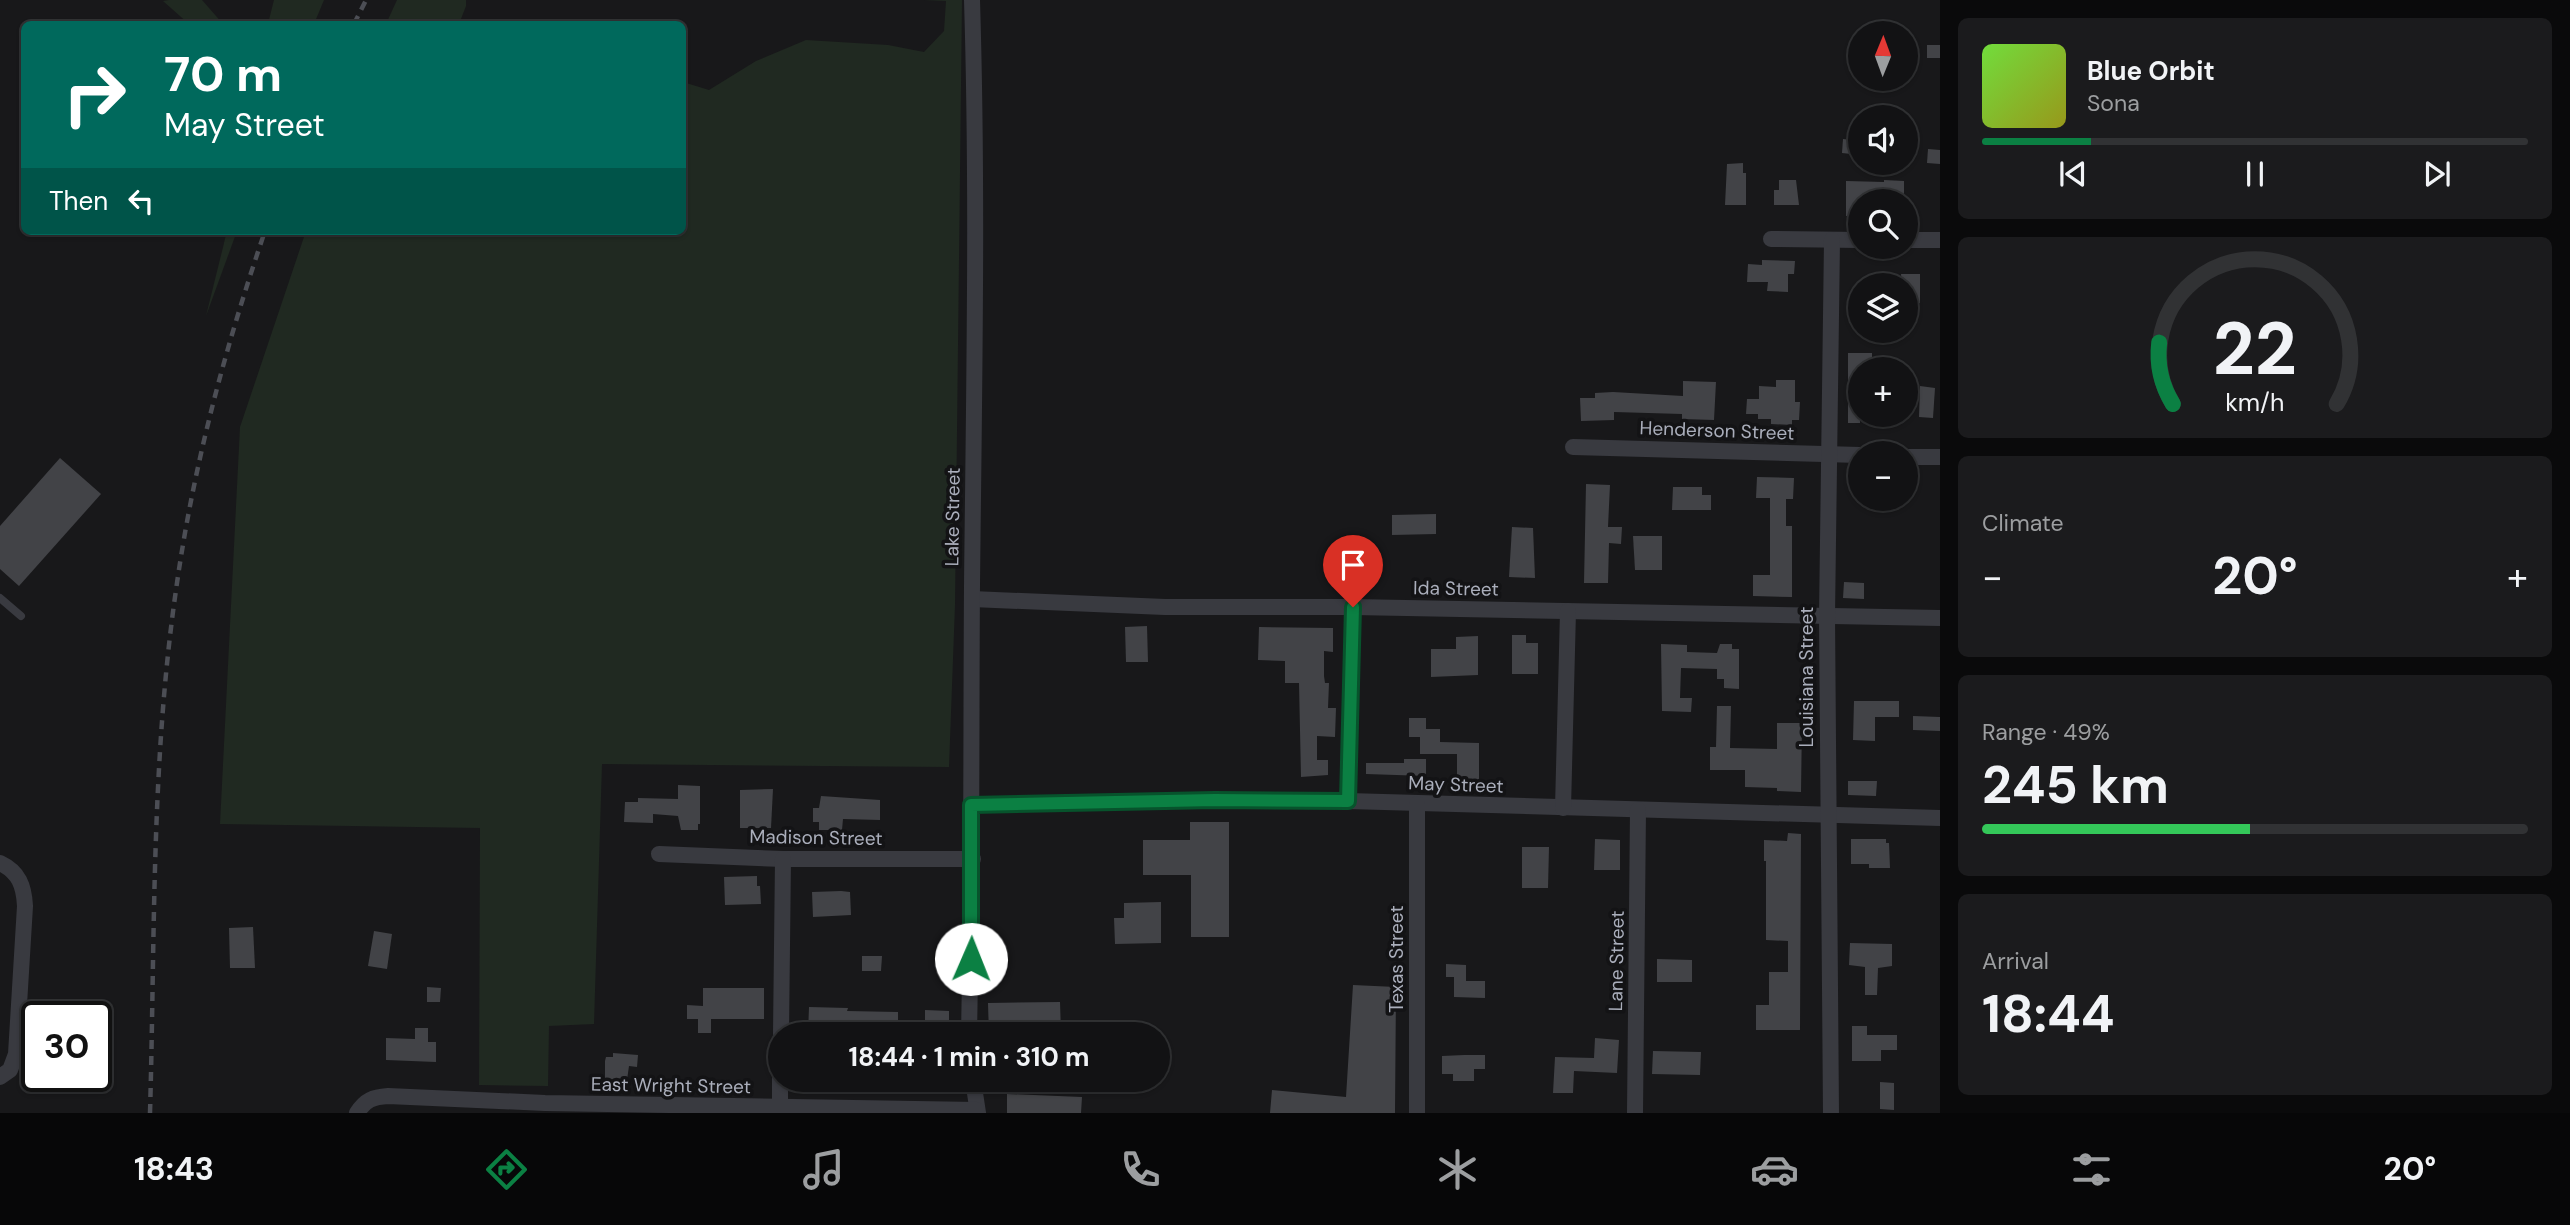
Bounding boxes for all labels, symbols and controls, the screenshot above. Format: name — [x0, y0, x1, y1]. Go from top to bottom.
north arrow — [1848, 21, 1918, 91]
map controls — [1848, 21, 1918, 511]
text: 70 m — [164, 42, 282, 106]
icon: right — [49, 49, 140, 140]
text: Blue Orbit — [2087, 54, 2215, 88]
text: Sona — [2087, 88, 2140, 118]
text: May Street — [164, 104, 325, 146]
button: sound — [1848, 105, 1918, 175]
icon: previous — [2054, 155, 2092, 193]
icon: pause — [2236, 155, 2274, 193]
icon: next — [2418, 155, 2456, 193]
icon: left — [122, 182, 160, 220]
text: Then — [49, 184, 108, 218]
button: search — [1848, 189, 1918, 259]
button: layers — [1848, 273, 1918, 343]
text: 22 — [2213, 302, 2297, 397]
button: + — [1848, 357, 1918, 427]
text: km/h — [2225, 385, 2285, 418]
street label: Henderson Street — [1639, 415, 1795, 446]
button: − — [1848, 441, 1918, 511]
street label: Lake Street — [939, 467, 966, 567]
text: Climate — [1982, 508, 2064, 538]
pin — [1323, 535, 1383, 607]
text: 20° — [2212, 542, 2298, 610]
icon: arrive — [1334, 546, 1372, 584]
text: − — [1982, 552, 2003, 602]
text: + — [2507, 552, 2528, 602]
street label: Ida Street — [1413, 575, 1499, 602]
street label: Louisiana Street — [1794, 607, 1819, 747]
text: Range · 49% — [1982, 717, 2110, 747]
text: 245 km — [1982, 751, 2169, 819]
street label: May Street — [1408, 770, 1504, 799]
street label: Madison Street — [749, 824, 883, 851]
street label: Texas Street — [1384, 905, 1409, 1013]
street label: Lane Street — [1603, 910, 1630, 1012]
position arrow — [934, 922, 1008, 996]
text: Arrival — [1982, 946, 2049, 976]
text: 18:44 — [1982, 980, 2115, 1048]
speed limit sign: 30 — [21, 1001, 112, 1092]
text: 18:44 · 1 min · 310 m — [849, 1040, 1089, 1074]
street label: East Wright Street — [591, 1072, 751, 1099]
icon: directions — [482, 1145, 531, 1194]
icon: music — [799, 1145, 848, 1194]
icon: phone — [1116, 1145, 1165, 1194]
icon: climate — [1433, 1145, 1482, 1194]
icon: car — [1750, 1145, 1799, 1194]
icon: filters — [2067, 1145, 2116, 1194]
text: 18:43 — [134, 1148, 214, 1190]
text: 20° — [2384, 1148, 2436, 1190]

